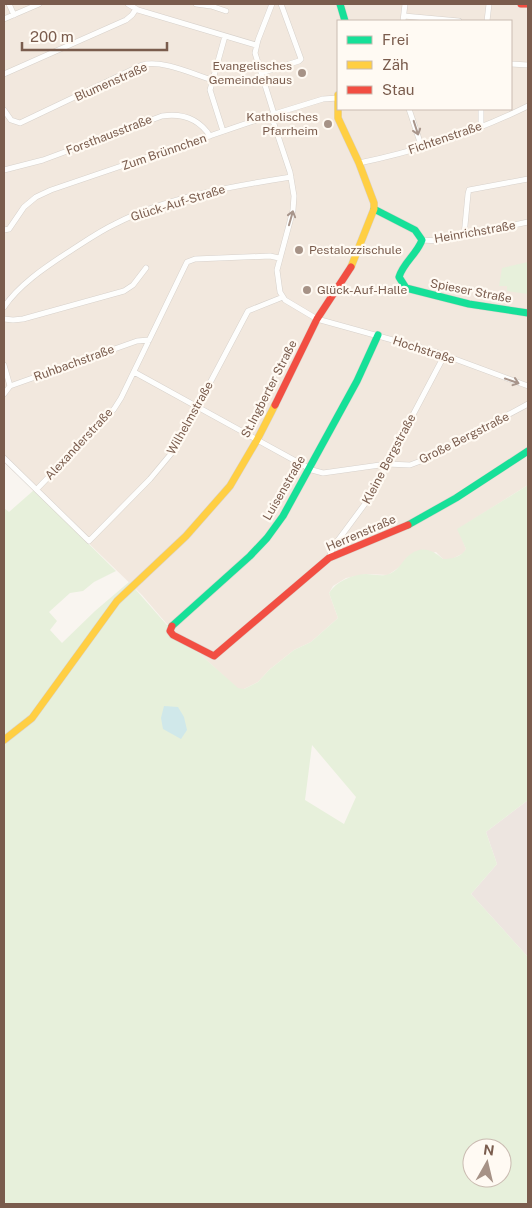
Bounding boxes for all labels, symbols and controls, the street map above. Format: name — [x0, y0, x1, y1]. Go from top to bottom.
scale bar — [22, 20, 168, 52]
legend — [337, 20, 512, 110]
text: 200 m — [30, 28, 74, 45]
text: Frei — [382, 31, 409, 48]
text: Zäh — [382, 56, 409, 73]
place label: Evangelisches Gemeindehaus — [209, 59, 292, 87]
street label: Blumenstraße — [72, 60, 150, 104]
marker: Evangelisches Gemeindehaus — [296, 67, 308, 79]
text: Stau — [382, 81, 415, 98]
place label: Katholisches Pfarrheim — [246, 110, 318, 138]
street label: Forsthausstraße — [64, 112, 154, 158]
marker: Katholisches Pfarrheim — [322, 118, 334, 130]
street label: Fichtenstraße — [406, 119, 484, 157]
one-way arrow — [411, 120, 421, 136]
street label: Zum Brünnchen — [120, 131, 208, 173]
street label: Glück-Auf-Straße — [129, 182, 227, 224]
one-way arrow — [286, 211, 296, 227]
street label: Heinrichstraße — [433, 218, 517, 246]
place label: Pestalozzischule — [309, 243, 402, 257]
marker: Pestalozzischule — [293, 244, 305, 256]
street label: Spieser Straße — [429, 276, 513, 306]
place label: Glück-Auf-Halle — [317, 283, 407, 297]
marker: Glück-Auf-Halle — [301, 284, 313, 296]
street label: Hochstraße — [391, 333, 457, 367]
street label: St.Ingberter Straße — [238, 338, 300, 440]
street label: Ruhbachstraße — [32, 342, 116, 384]
one-way arrow — [504, 377, 519, 386]
street label: Wilhelmstraße — [164, 379, 216, 457]
street label: Alexanderstraße — [42, 405, 116, 483]
street label: Große Bergstraße — [417, 409, 512, 467]
street label: Kleine Bergstraße — [359, 411, 419, 507]
street label: Luisenstraße — [260, 453, 308, 523]
street label: Herrenstraße — [324, 512, 398, 554]
north arrow — [462, 1138, 512, 1188]
text: N — [482, 1141, 495, 1159]

